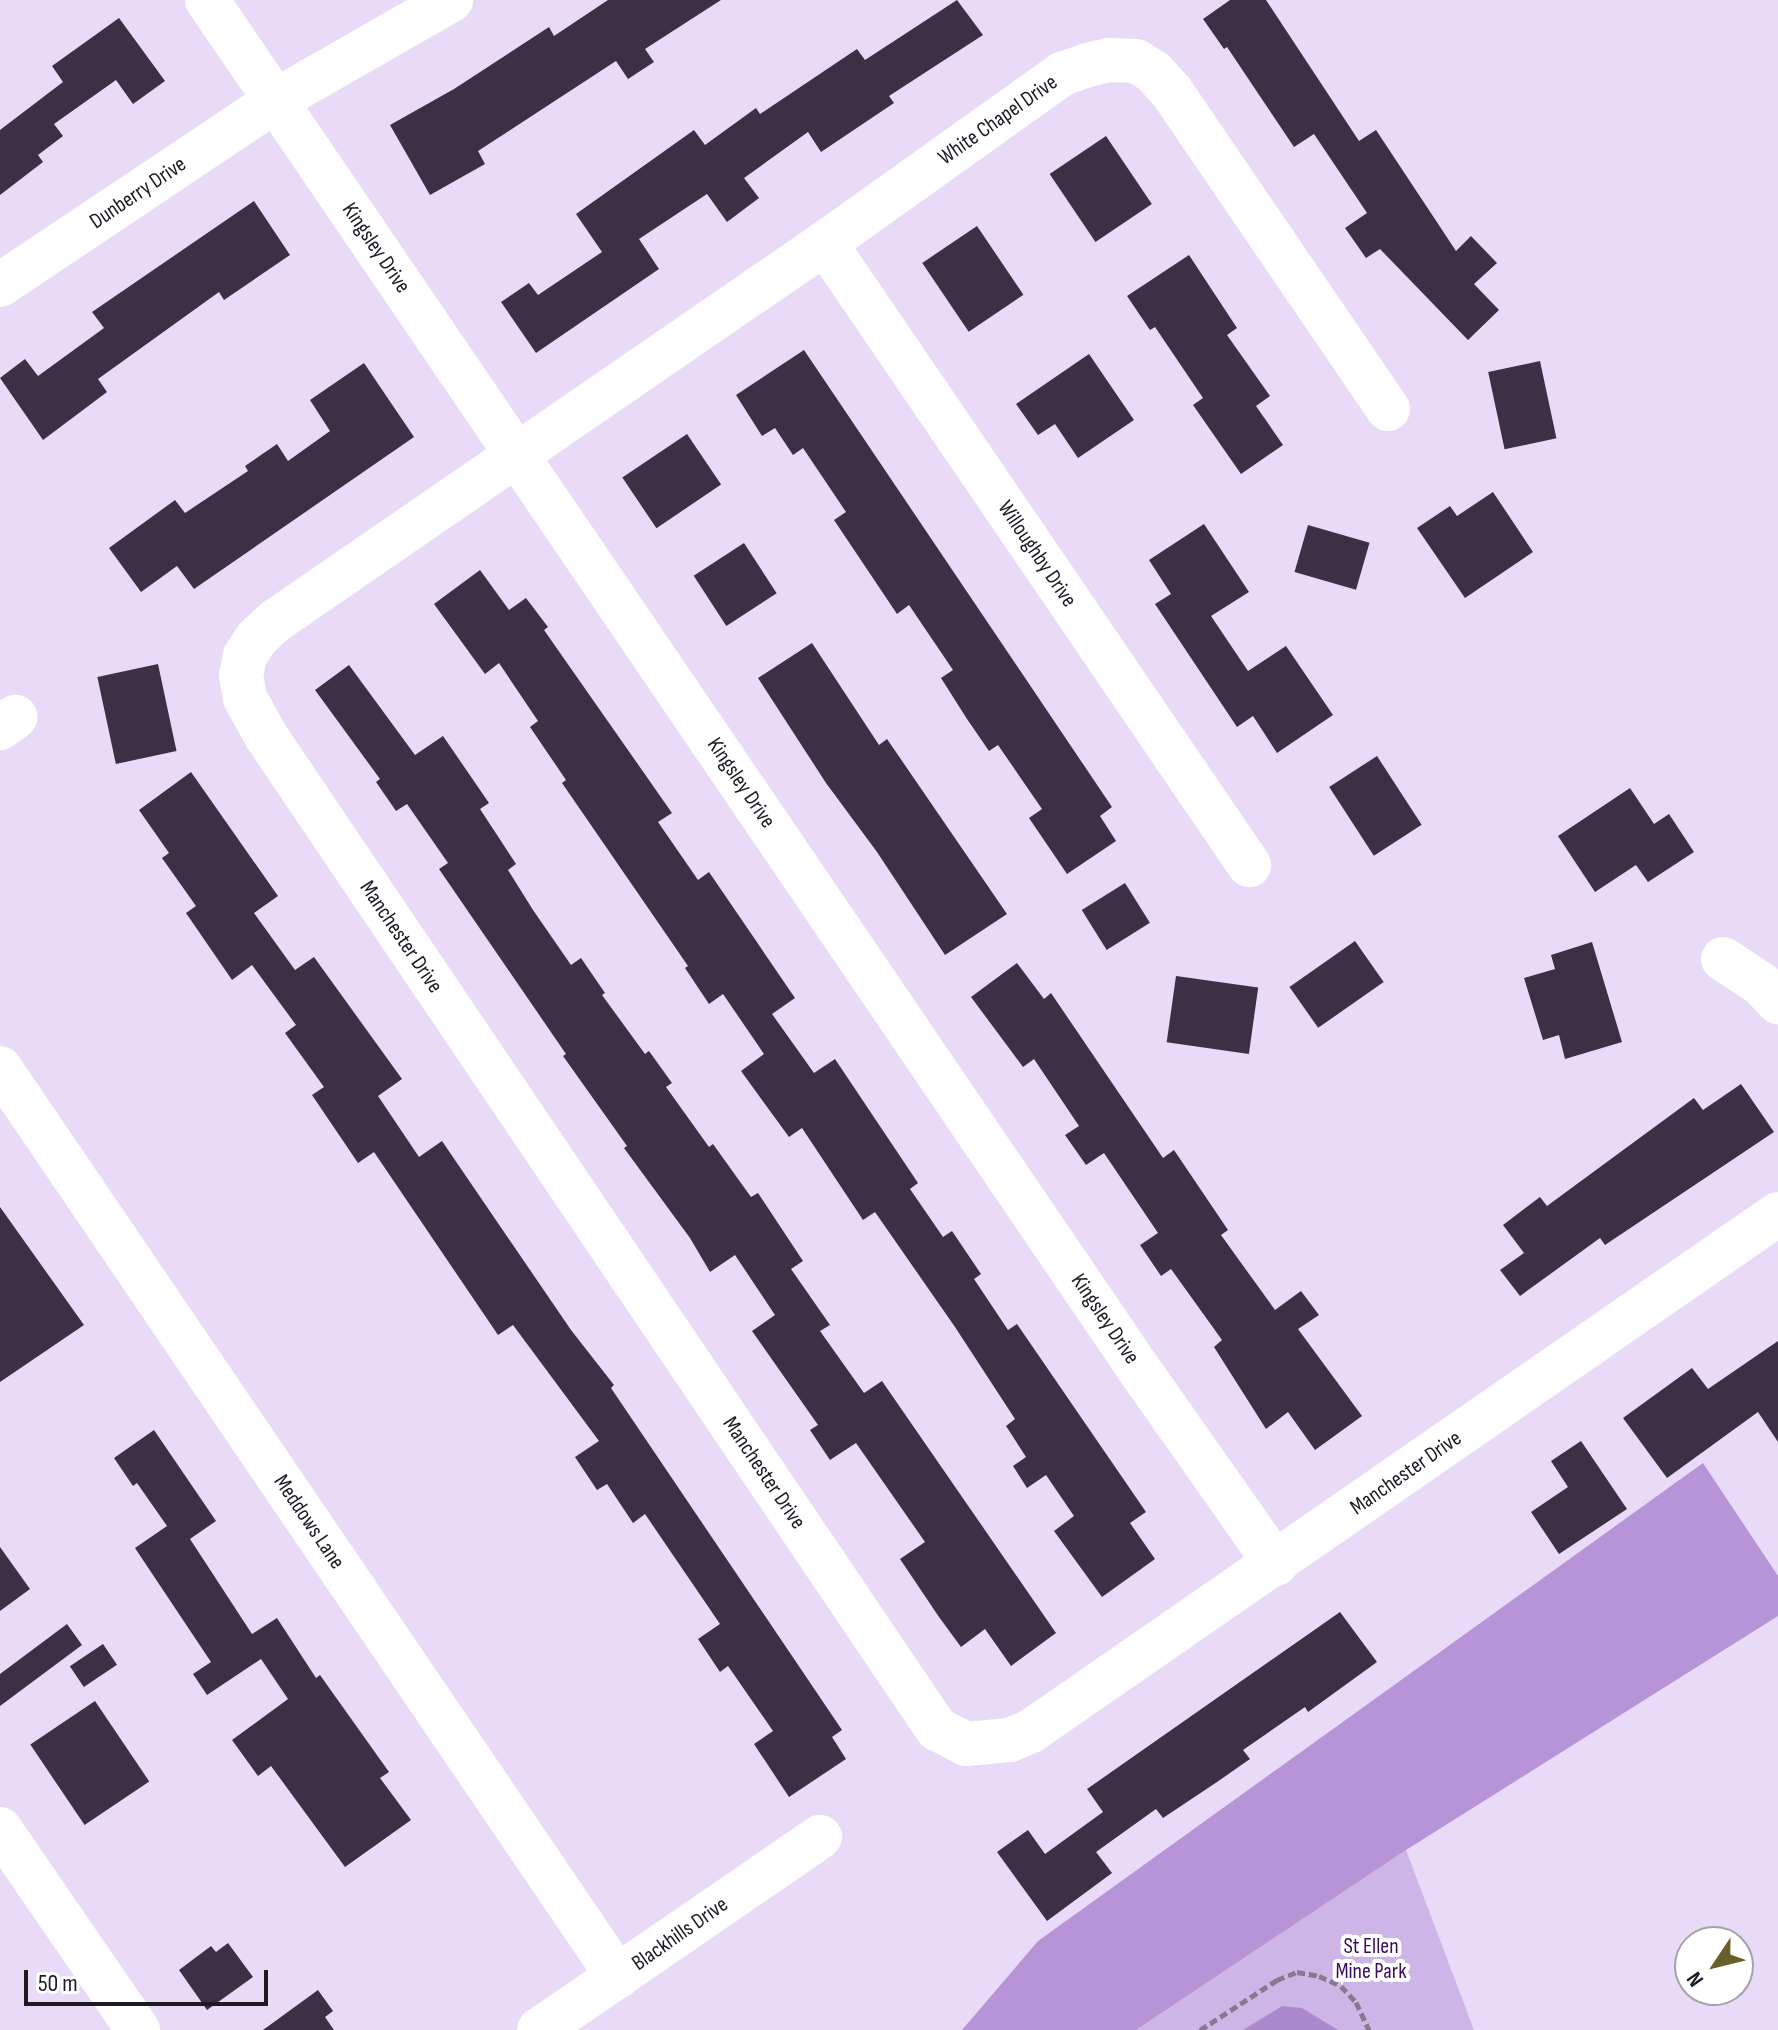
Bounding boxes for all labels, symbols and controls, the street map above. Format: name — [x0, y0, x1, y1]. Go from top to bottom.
street label: White Chapel Drive — [933, 69, 1063, 171]
street label: Dunberry Drive — [85, 151, 191, 235]
street label: Kingsley Drive — [336, 198, 416, 298]
street label: Willoughby Drive — [992, 496, 1082, 612]
street label: Kingsley Drive — [701, 733, 781, 833]
street label: Manchester Drive — [354, 876, 448, 998]
street label: Kingsley Drive — [1065, 1269, 1145, 1369]
street label: Manchester Drive — [717, 1412, 811, 1534]
street label: Manchester Drive — [1345, 1425, 1467, 1521]
street label: Meddows Lane — [268, 1470, 350, 1574]
street label: Blackhills Drive — [627, 1891, 733, 1977]
north arrow — [1674, 1926, 1754, 2006]
park label: St Ellen Mine Park — [1335, 1933, 1407, 1984]
scale bar — [28, 1954, 272, 2004]
text: N — [1681, 1966, 1710, 1991]
text: 50 m — [38, 1969, 78, 1998]

